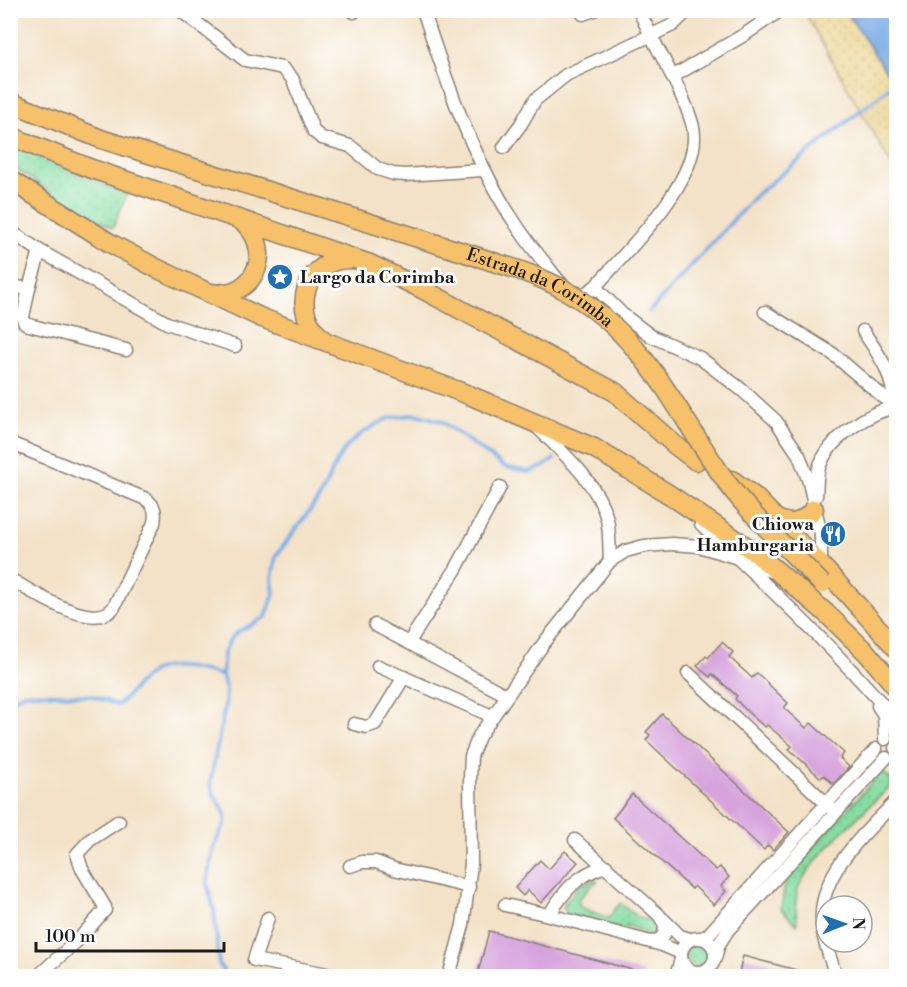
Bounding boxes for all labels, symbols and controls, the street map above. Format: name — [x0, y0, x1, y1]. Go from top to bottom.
street label: Estrada da Corimba — [463, 243, 619, 333]
place icon: Largo da Corimba — [265, 262, 295, 292]
place label: Largo da Corimba — [300, 266, 455, 289]
place label: Chiowa Hamburgaria — [697, 513, 814, 557]
restaurant icon: Chiowa Hamburgaria — [818, 519, 848, 549]
north arrow — [814, 894, 874, 954]
scale bar — [36, 915, 224, 953]
text: N — [848, 917, 868, 931]
text: 100 m — [45, 925, 96, 948]

